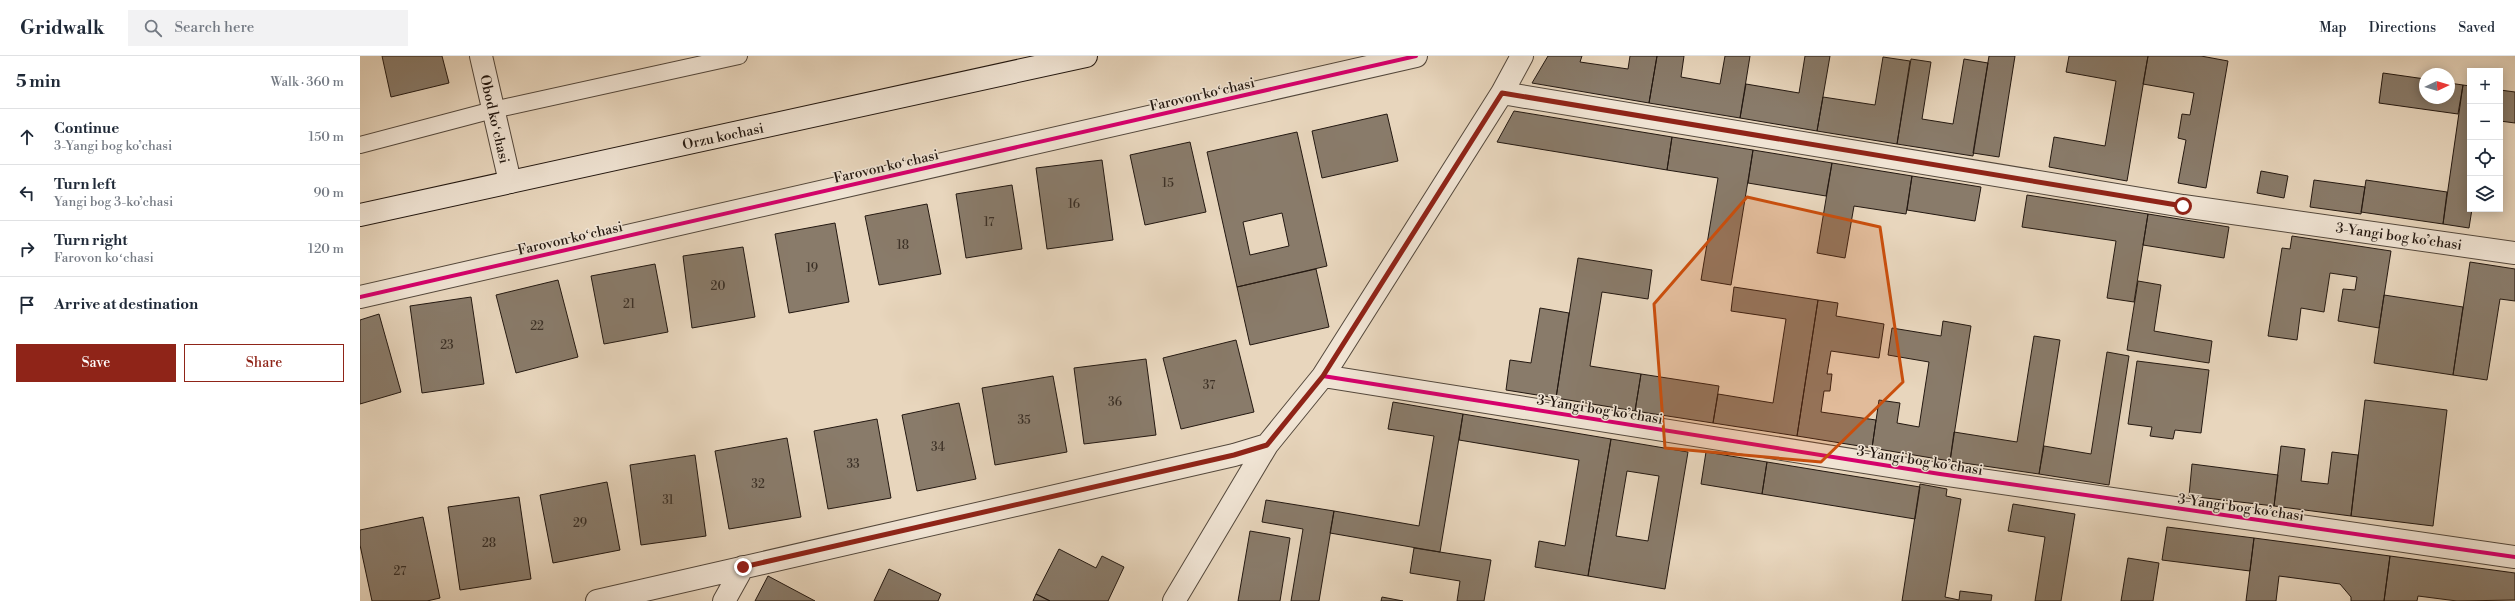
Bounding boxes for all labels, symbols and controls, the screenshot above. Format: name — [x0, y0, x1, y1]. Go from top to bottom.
search box — [128, 10, 408, 46]
text: Gridwalk — [20, 16, 104, 40]
icon: search — [142, 17, 164, 39]
text: Search here — [174, 18, 254, 37]
text: Map — [2319, 19, 2347, 37]
text: Directions — [2369, 19, 2436, 37]
text: Saved — [2458, 19, 2495, 37]
north arrow — [2419, 68, 2455, 104]
map controls — [2467, 68, 2503, 212]
button: + — [2467, 68, 2503, 104]
text: 5 min — [16, 71, 61, 93]
street label: Obod koʻchasi — [475, 73, 513, 166]
text: Walk · 360 m — [271, 74, 344, 90]
street label: Farovon koʻchasi — [1148, 74, 1257, 116]
button: − — [2467, 104, 2503, 140]
text: Continue — [54, 119, 119, 138]
street label: Orzu kochasi — [681, 119, 766, 154]
icon: ahead — [16, 126, 38, 148]
text: 150 m — [309, 129, 344, 145]
text: 3-Yangi bog koʼchasi — [54, 138, 172, 154]
button: locate — [2467, 140, 2503, 176]
street label: Farovon koʻchasi — [832, 146, 941, 188]
text: Turn left — [54, 175, 116, 194]
house number: 15 — [1162, 176, 1174, 191]
button: layers — [2467, 176, 2503, 212]
icon: left — [16, 182, 38, 204]
text: 90 m — [313, 185, 344, 201]
text: Yangi bog 3-koʼchasi — [54, 194, 173, 210]
house number: 16 — [1068, 197, 1080, 212]
route start — [2174, 197, 2192, 215]
house number: 17 — [984, 215, 994, 230]
street label: Farovon koʻchasi — [516, 218, 625, 260]
street label: 3-Yangi bog koʼchasi — [2335, 219, 2464, 255]
text: Turn right — [54, 231, 128, 250]
icon: right — [16, 238, 38, 260]
house number: 18 — [897, 238, 909, 253]
text: 120 m — [308, 241, 344, 257]
text: Farovon koʻchasi — [54, 250, 154, 266]
house number: 19 — [806, 261, 818, 276]
house number: 20 — [711, 279, 725, 294]
icon: arrive — [16, 294, 38, 316]
text: Arrive at destination — [54, 295, 198, 314]
house number: 21 — [623, 297, 636, 312]
house number: 22 — [530, 319, 544, 334]
house number: 23 — [440, 338, 454, 353]
button: Save — [16, 344, 176, 382]
button: Share — [184, 344, 344, 382]
house number: 37 — [1203, 378, 1215, 393]
street label: 3-Yangi bog koʼchasi — [1535, 391, 1665, 429]
house number: 36 — [1108, 395, 1122, 410]
house number: 35 — [1017, 413, 1031, 428]
house number: 34 — [931, 440, 945, 455]
street label: 3-Yangi bog koʼchasi — [1855, 442, 1985, 480]
house number: 33 — [846, 457, 860, 472]
house number: 32 — [751, 477, 765, 492]
street label: 3-Yangi bog koʼchasi — [2177, 490, 2306, 526]
house number: 31 — [662, 493, 675, 508]
house number: 29 — [573, 516, 587, 531]
house number: 28 — [482, 536, 496, 551]
route end — [734, 558, 752, 576]
house number: 27 — [394, 564, 406, 579]

